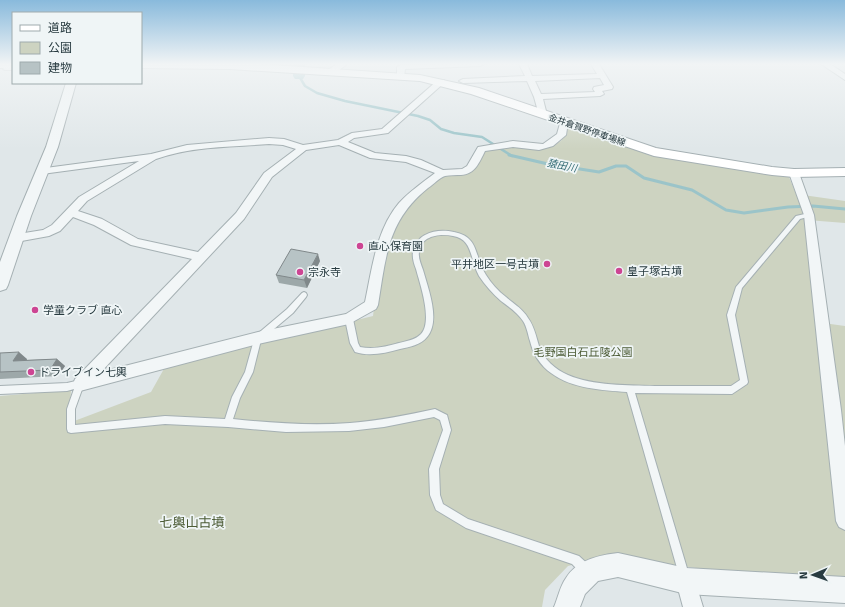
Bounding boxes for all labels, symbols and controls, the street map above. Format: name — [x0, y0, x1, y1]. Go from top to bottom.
legend — [12, 12, 142, 84]
text: 道路 — [48, 21, 72, 36]
text: 公園 — [48, 41, 72, 56]
text: 建物 — [48, 61, 72, 76]
street label: 金井倉賀野停車場線 — [547, 112, 628, 149]
water label: 猿田川 — [546, 157, 579, 175]
place label: 直心保育園 — [368, 240, 423, 253]
marker: 直心保育園 — [355, 241, 365, 251]
place label: 平井地区一号古墳 — [451, 258, 539, 271]
marker: 平井地区一号古墳 — [542, 259, 552, 269]
place label: 皇子塚古墳 — [627, 265, 682, 278]
place label: 宗永寺 — [308, 266, 341, 279]
marker: 皇子塚古墳 — [614, 266, 624, 276]
marker: 宗永寺 — [295, 267, 305, 277]
place label: 学童クラブ 直心 — [43, 304, 122, 317]
marker: 学童クラブ 直心 — [30, 305, 40, 315]
park label: 毛野国白石丘陵公園 — [534, 346, 633, 359]
place label: ドライブイン七輿 — [39, 366, 127, 379]
marker: ドライブイン七輿 — [26, 367, 36, 377]
park label: 七輿山古墳 — [159, 515, 225, 531]
north arrow — [793, 555, 833, 595]
text: N — [797, 571, 810, 579]

